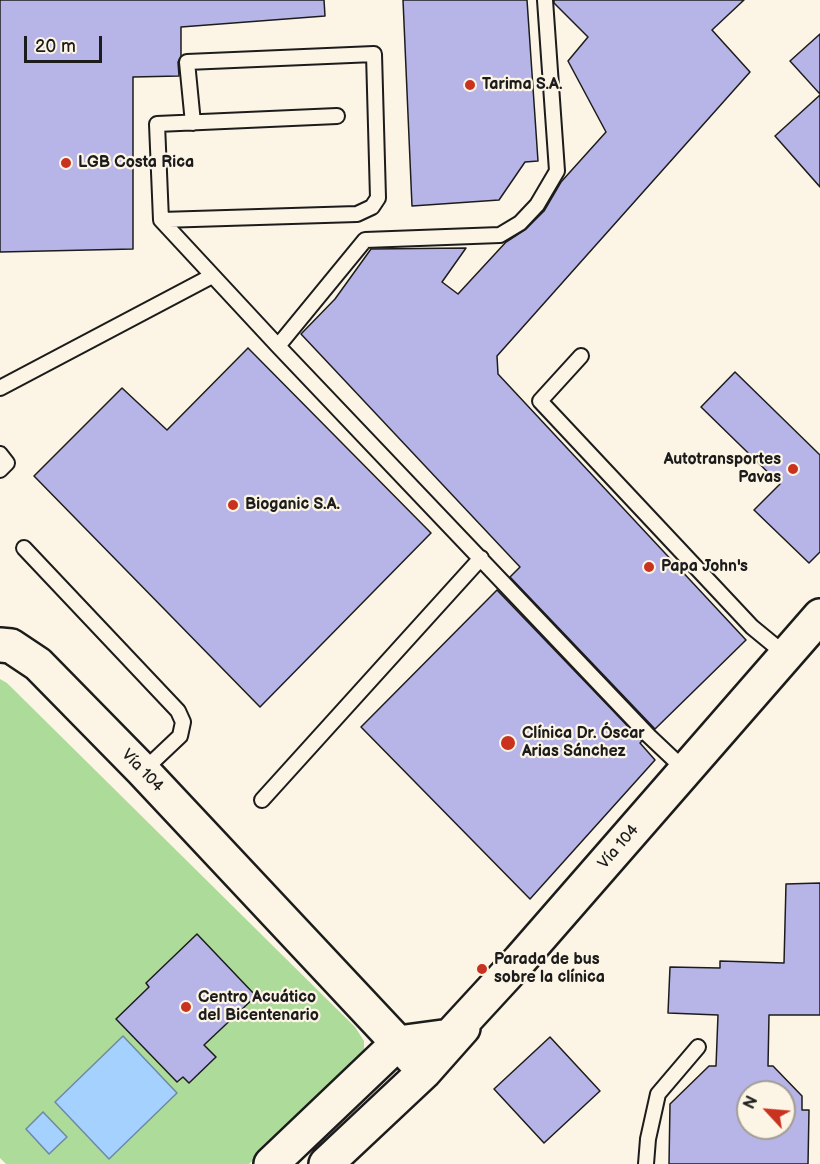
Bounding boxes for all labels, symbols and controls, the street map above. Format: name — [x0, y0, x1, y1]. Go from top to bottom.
scale bar — [27, 24, 105, 62]
text: 20 m — [35, 36, 76, 57]
place label: Tarima S.A. — [482, 75, 562, 95]
marker: Tarima S.A. — [463, 78, 477, 92]
place label: LGB Costa Rica — [78, 153, 194, 173]
marker: LGB Costa Rica — [59, 156, 73, 170]
place label: Autotransportes Pavas — [664, 450, 781, 488]
marker: Autotransportes Pavas — [786, 462, 800, 476]
place label: Bioganic S.A. — [245, 495, 340, 515]
marker: Bioganic S.A. — [226, 498, 240, 512]
place label: Papa John's — [661, 557, 748, 577]
marker: Papa John's — [642, 560, 656, 574]
place label: Clínica Dr. Óscar Arias Sánchez — [522, 724, 645, 762]
marker: Clínica Dr. Óscar Arias Sánchez — [499, 734, 517, 752]
street label: Vía 104 — [117, 745, 167, 797]
street label: Vía 104 — [595, 821, 643, 873]
place label: Parada de bus sobre la clínica — [494, 950, 605, 988]
marker: Parada de bus sobre la clínica — [475, 962, 489, 976]
place label: Centro Acuático del Bicentenario — [198, 988, 319, 1026]
marker: Centro Acuático del Bicentenario — [179, 1000, 193, 1014]
north arrow — [736, 1080, 796, 1140]
text: N — [740, 1093, 762, 1112]

